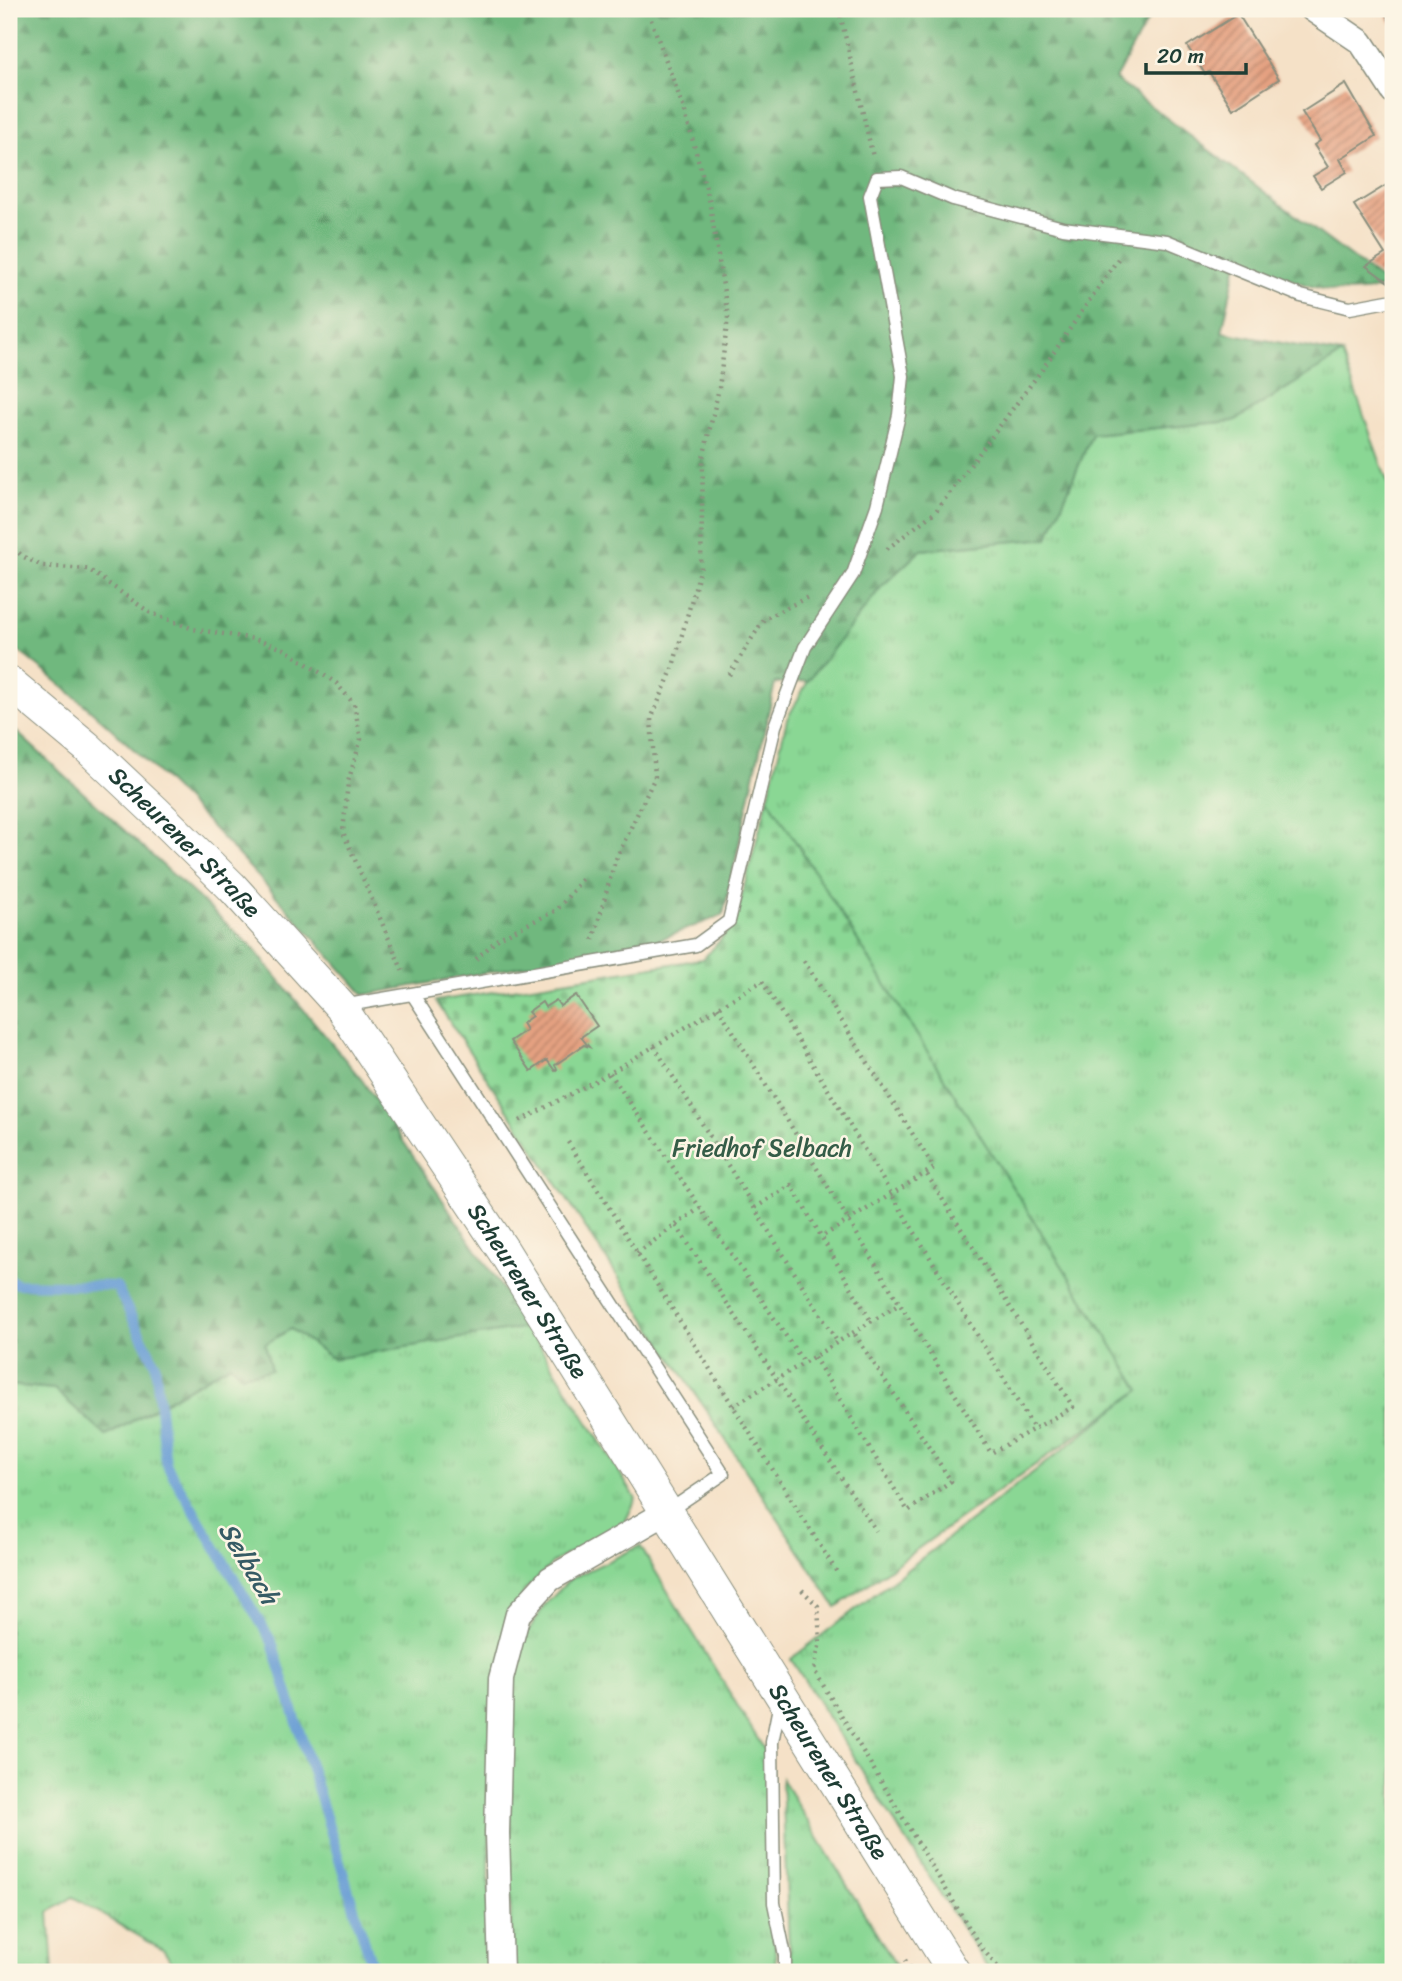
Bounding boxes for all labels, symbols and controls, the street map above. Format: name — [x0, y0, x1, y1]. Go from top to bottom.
scale bar — [1146, 32, 1246, 76]
text: 20 m — [1157, 37, 1204, 75]
street label: Scheurener Straße — [98, 756, 272, 928]
park label: Friedhof Selbach — [672, 1127, 852, 1169]
street label: Scheurener Straße — [456, 1194, 600, 1388]
water label: Selbach — [206, 1512, 293, 1616]
street label: Scheurener Straße — [757, 1674, 900, 1869]

